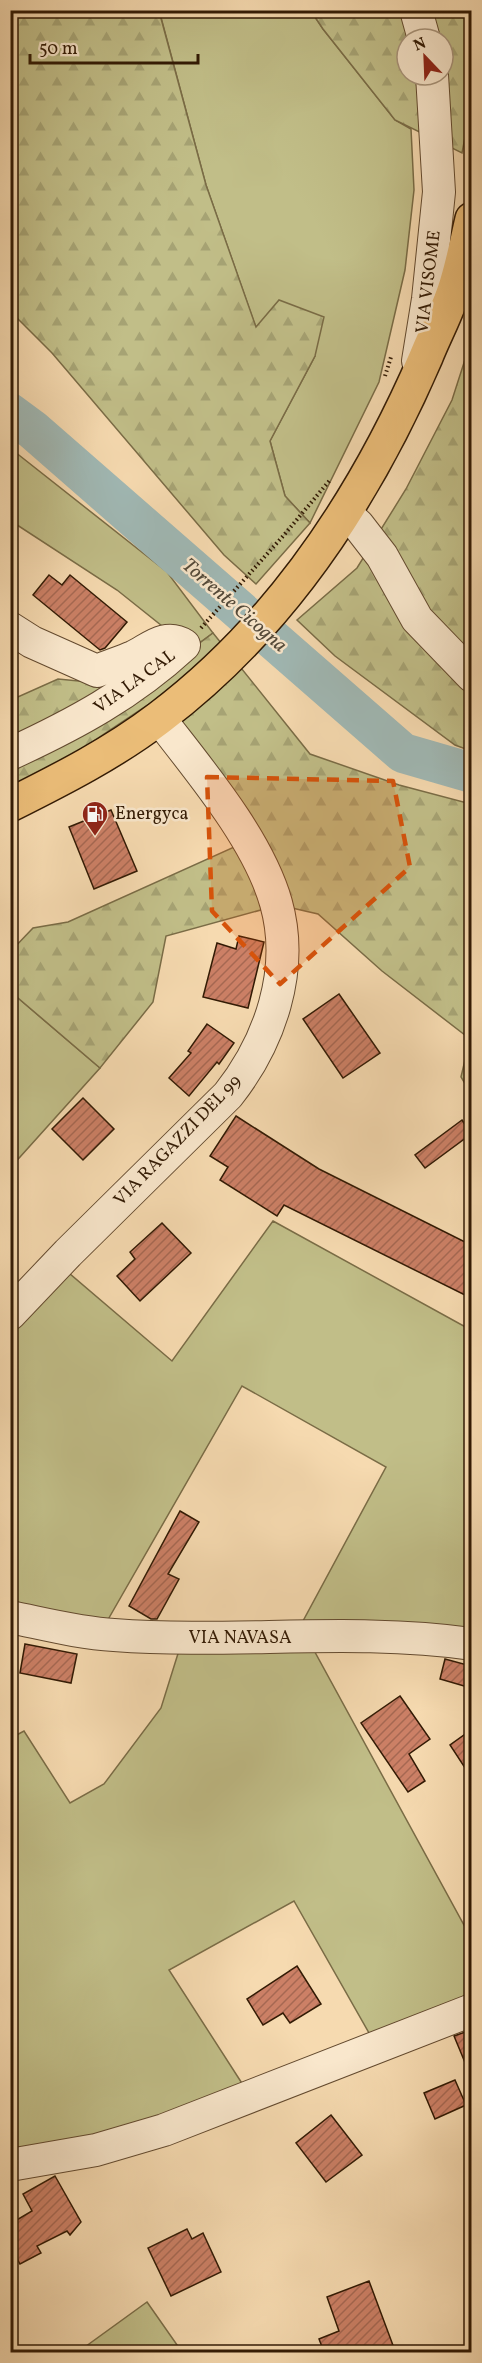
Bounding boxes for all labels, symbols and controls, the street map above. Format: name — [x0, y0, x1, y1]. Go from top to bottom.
scale bar — [30, 27, 198, 65]
north arrow — [395, 27, 455, 87]
text: N — [410, 32, 430, 57]
text: 50 m — [39, 37, 78, 62]
street label: VIA VISOME — [410, 229, 448, 335]
water label: Torrente Cicogna — [175, 552, 293, 660]
street label: VIA LA CAL — [89, 644, 181, 720]
fuel station icon: Energyca — [80, 799, 110, 837]
place label: Energyca — [115, 802, 188, 827]
street label: VIA RAGAZZI DEL 99 — [109, 1070, 247, 1212]
street label: VIA NAVASA — [188, 1626, 292, 1651]

